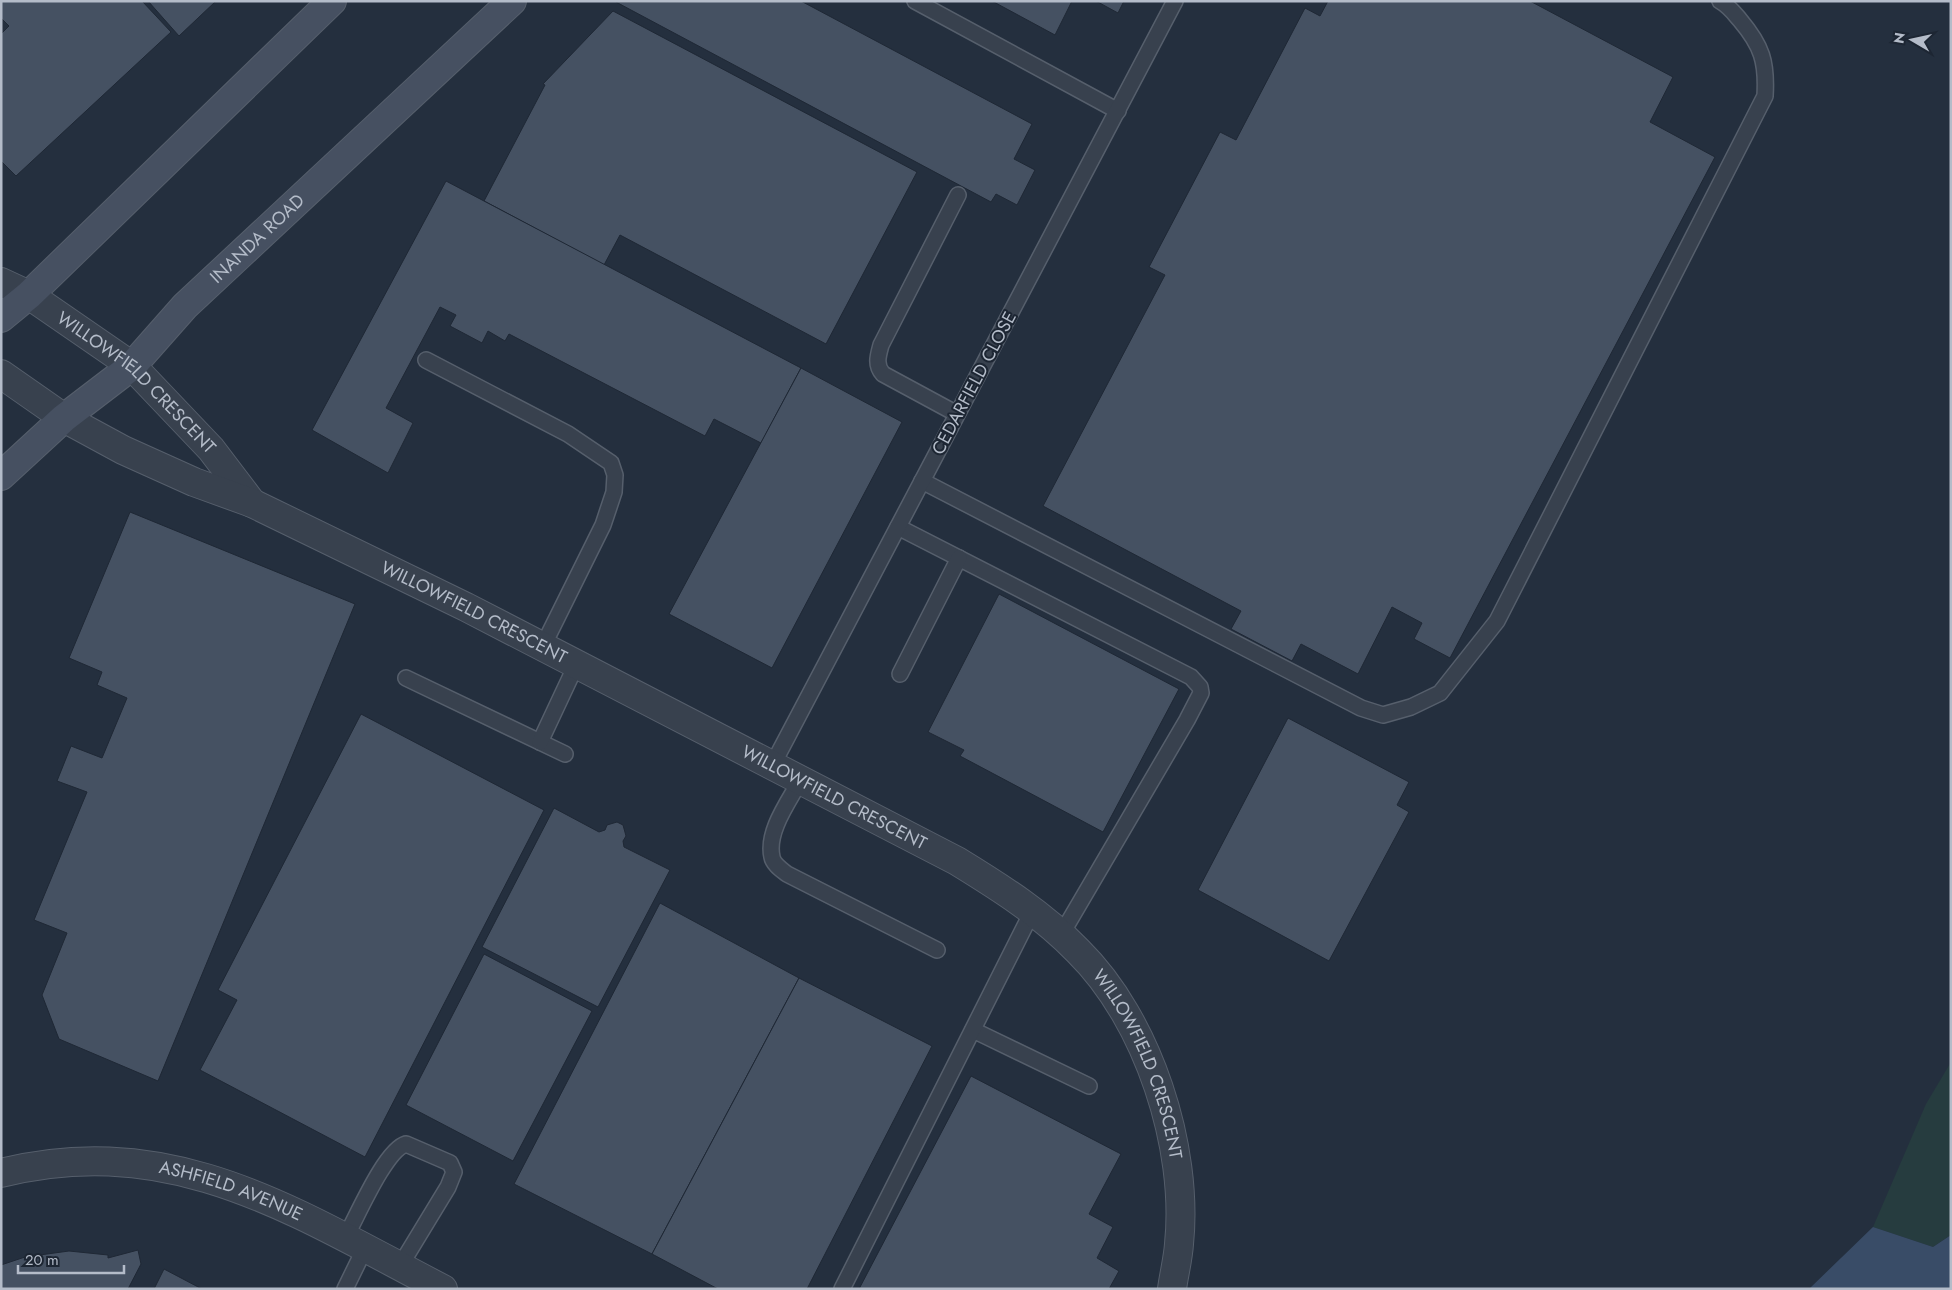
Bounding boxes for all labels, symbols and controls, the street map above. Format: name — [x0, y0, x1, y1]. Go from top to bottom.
north arrow — [1887, 15, 1937, 65]
text: N — [1888, 31, 1910, 45]
street label: INANDA ROAD — [204, 188, 310, 289]
street label: WILLOWFIELD CRESCENT — [52, 305, 222, 460]
street label: CEDARFIELD CLOSE — [925, 307, 1023, 459]
street label: WILLOWFIELD CRESCENT — [377, 555, 572, 670]
street label: WILLOWFIELD CRESCENT — [737, 739, 932, 856]
street label: WILLOWFIELD CRESCENT — [1086, 964, 1189, 1161]
street label: ASHFIELD AVENUE — [157, 1154, 307, 1227]
scale bar — [18, 1242, 124, 1274]
text: 20 m — [25, 1249, 59, 1271]

